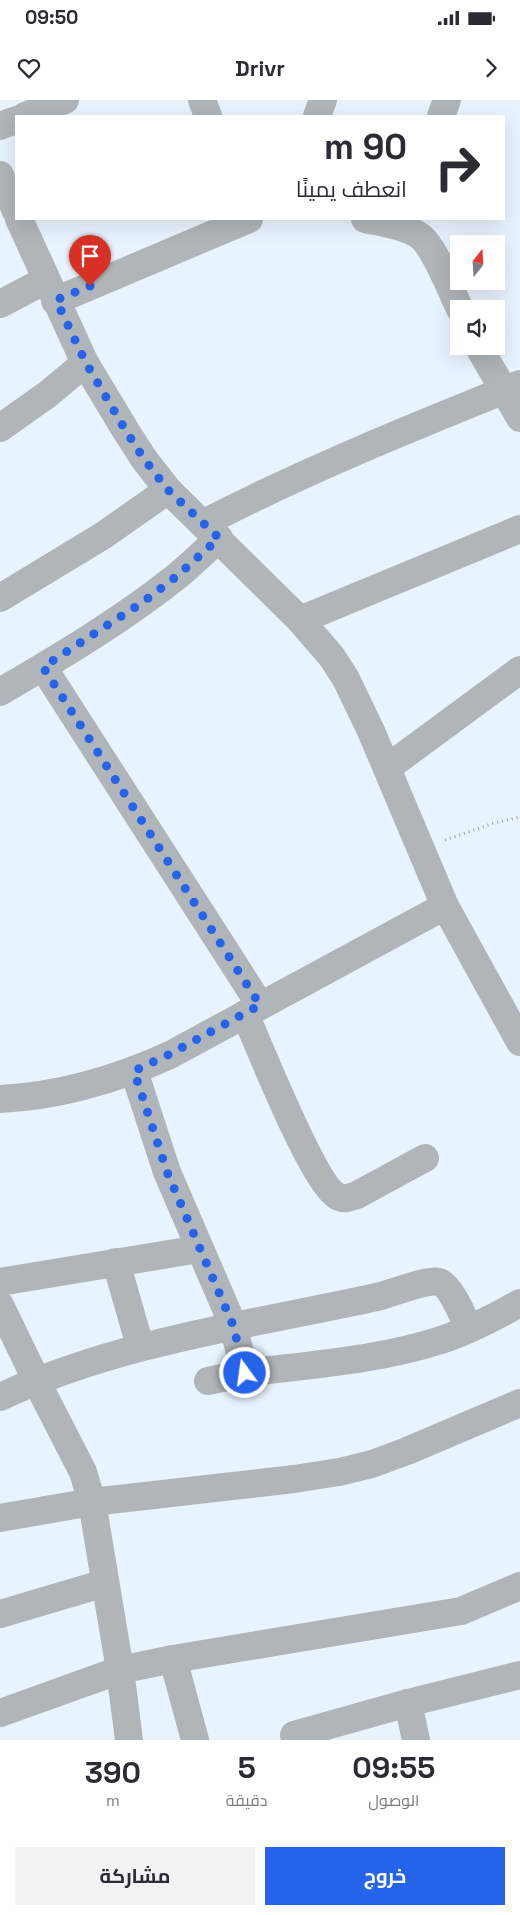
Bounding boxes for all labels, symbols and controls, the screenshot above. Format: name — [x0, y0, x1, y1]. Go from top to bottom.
text: 09:50 — [25, 5, 78, 30]
icon: heart — [15, 54, 43, 82]
text: Drivr — [235, 54, 285, 82]
icon: forward — [477, 54, 505, 82]
text: 90 m — [324, 125, 407, 169]
icon: right — [425, 135, 490, 200]
text: انعطف يمينًا — [296, 175, 407, 203]
pin — [69, 235, 111, 286]
north arrow — [450, 235, 505, 290]
map controls — [450, 235, 505, 355]
icon: arrive — [76, 242, 104, 270]
button: sound — [450, 300, 505, 355]
position arrow — [218, 1346, 270, 1398]
text: 5 — [238, 1748, 256, 1787]
text: 09:55 — [352, 1748, 435, 1787]
text: 390 — [85, 1753, 141, 1792]
text: m — [106, 1790, 120, 1811]
text: دقيقة — [226, 1790, 267, 1811]
text: الوصول — [368, 1790, 419, 1811]
button: مشاركة — [15, 1847, 255, 1905]
button: خروج — [265, 1847, 505, 1905]

